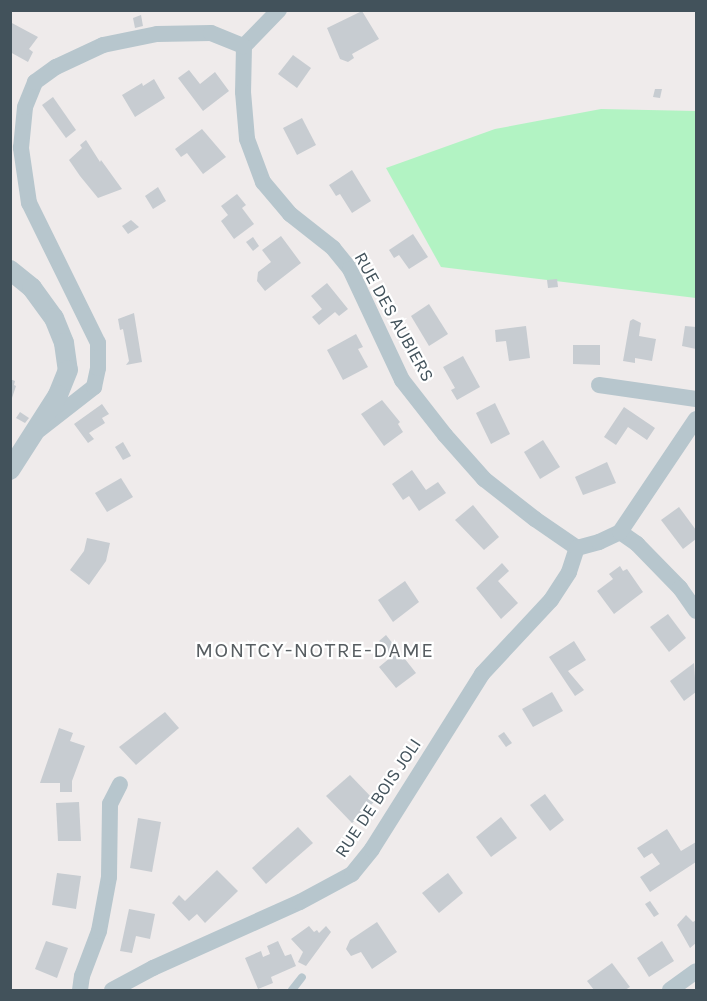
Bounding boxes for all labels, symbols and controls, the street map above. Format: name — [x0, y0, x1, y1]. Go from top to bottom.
street label: RUE DES AUBIERS — [349, 249, 439, 385]
district label: MONTCY-NOTRE-DAME — [195, 637, 435, 663]
street label: RUE DE BOIS JOLI — [330, 734, 426, 862]

